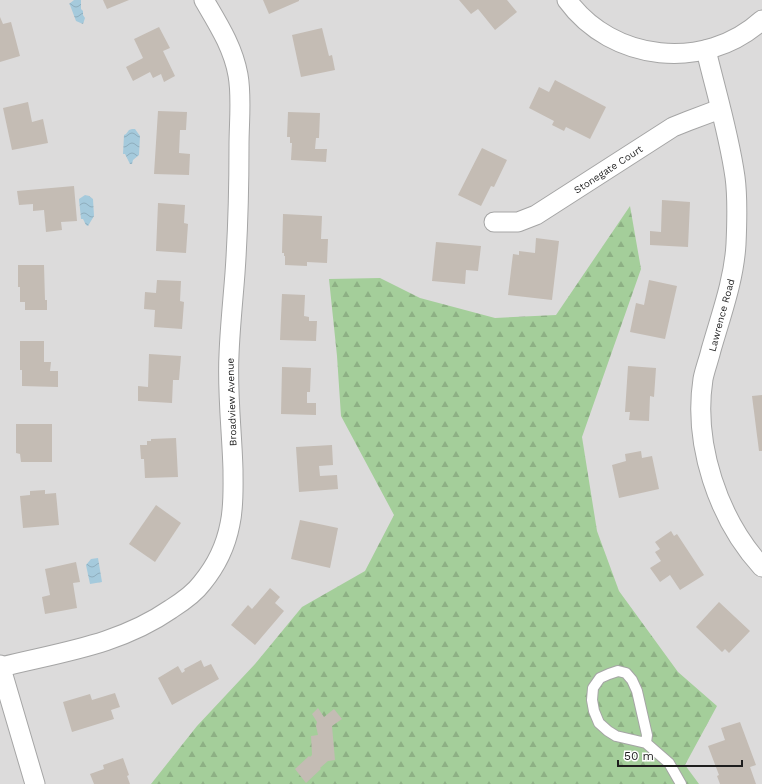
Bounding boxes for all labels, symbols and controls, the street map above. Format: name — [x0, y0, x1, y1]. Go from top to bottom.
street label: Stonegate Court — [572, 143, 645, 196]
street label: Lawrence Road — [706, 277, 736, 353]
street label: Broadview Avenue — [224, 357, 239, 446]
scale bar — [618, 742, 742, 768]
text: 50 m — [624, 749, 654, 763]

